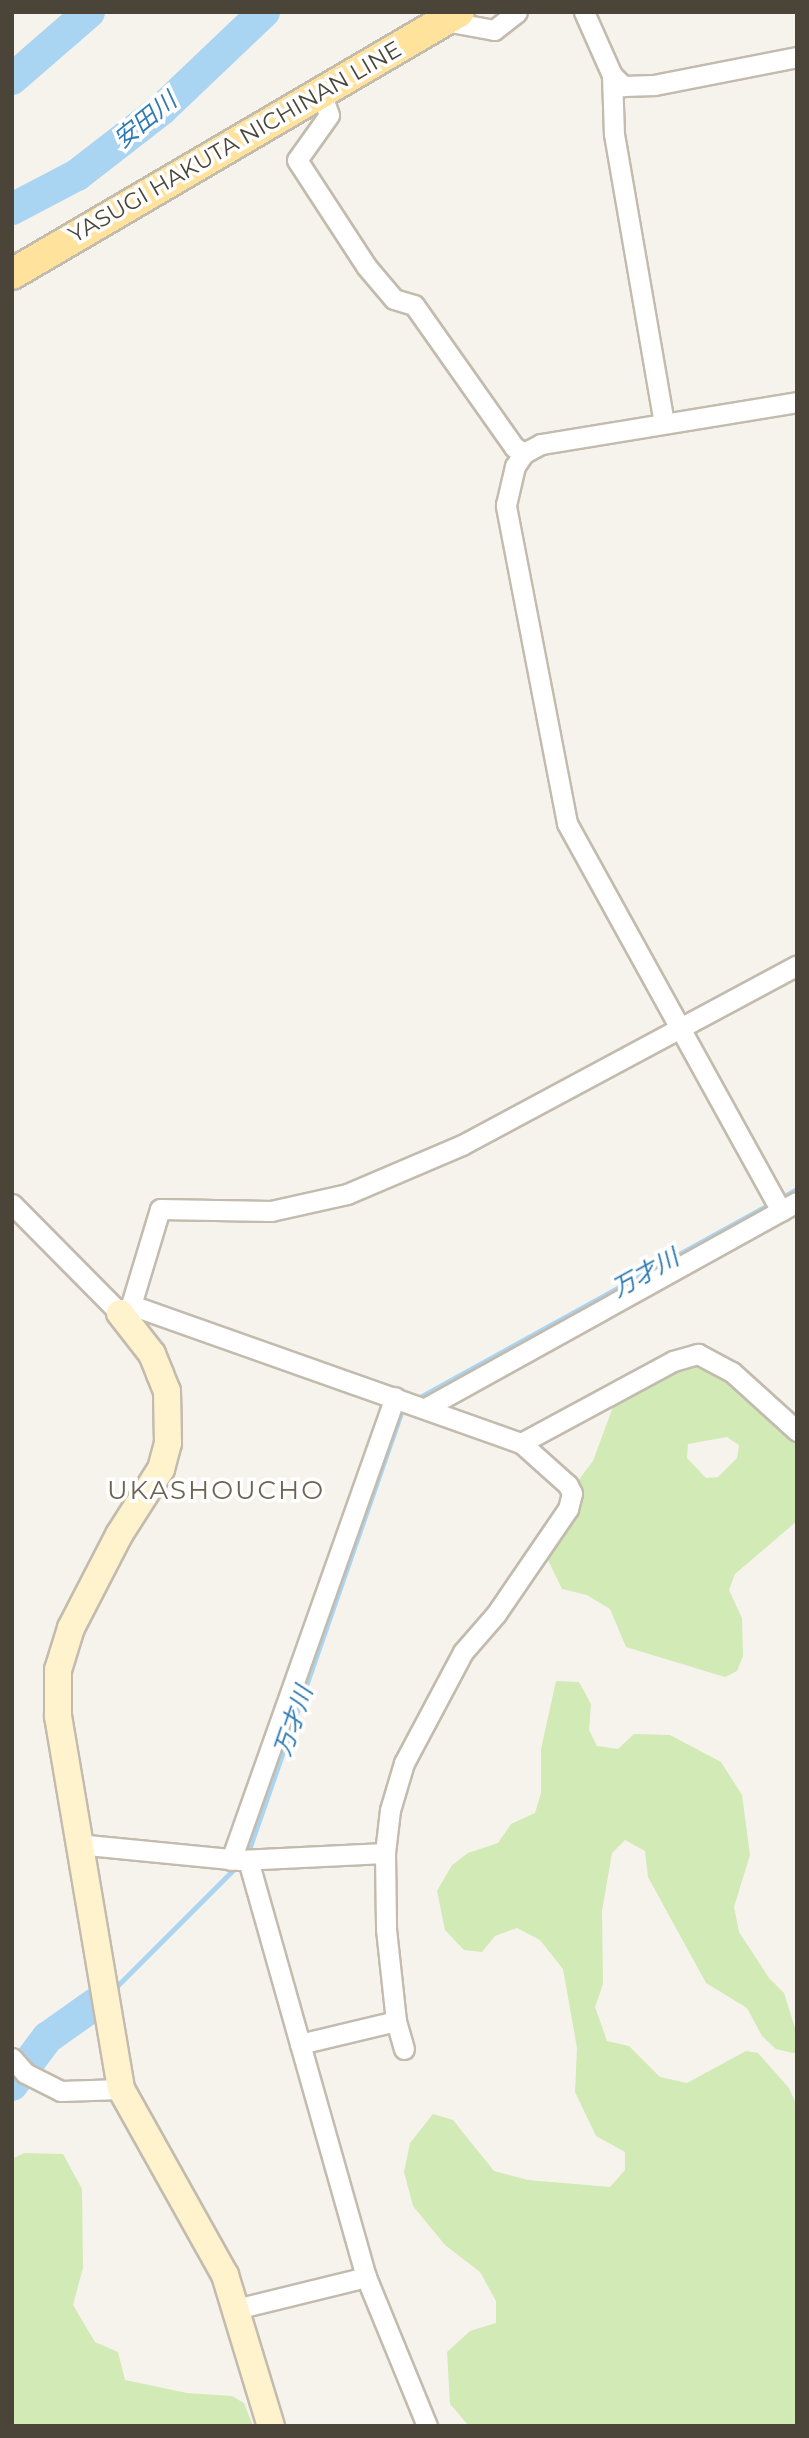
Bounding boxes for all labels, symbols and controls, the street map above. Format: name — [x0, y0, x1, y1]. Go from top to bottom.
street label: YASUGI HAKUTA NICHINAN LINE — [64, 35, 406, 249]
water label: 安田川 — [108, 86, 182, 154]
water label: 万才川 — [607, 1243, 683, 1303]
district label: UKASHOUCHO — [108, 1475, 324, 1507]
water label: 万才川 — [268, 1682, 318, 1760]

